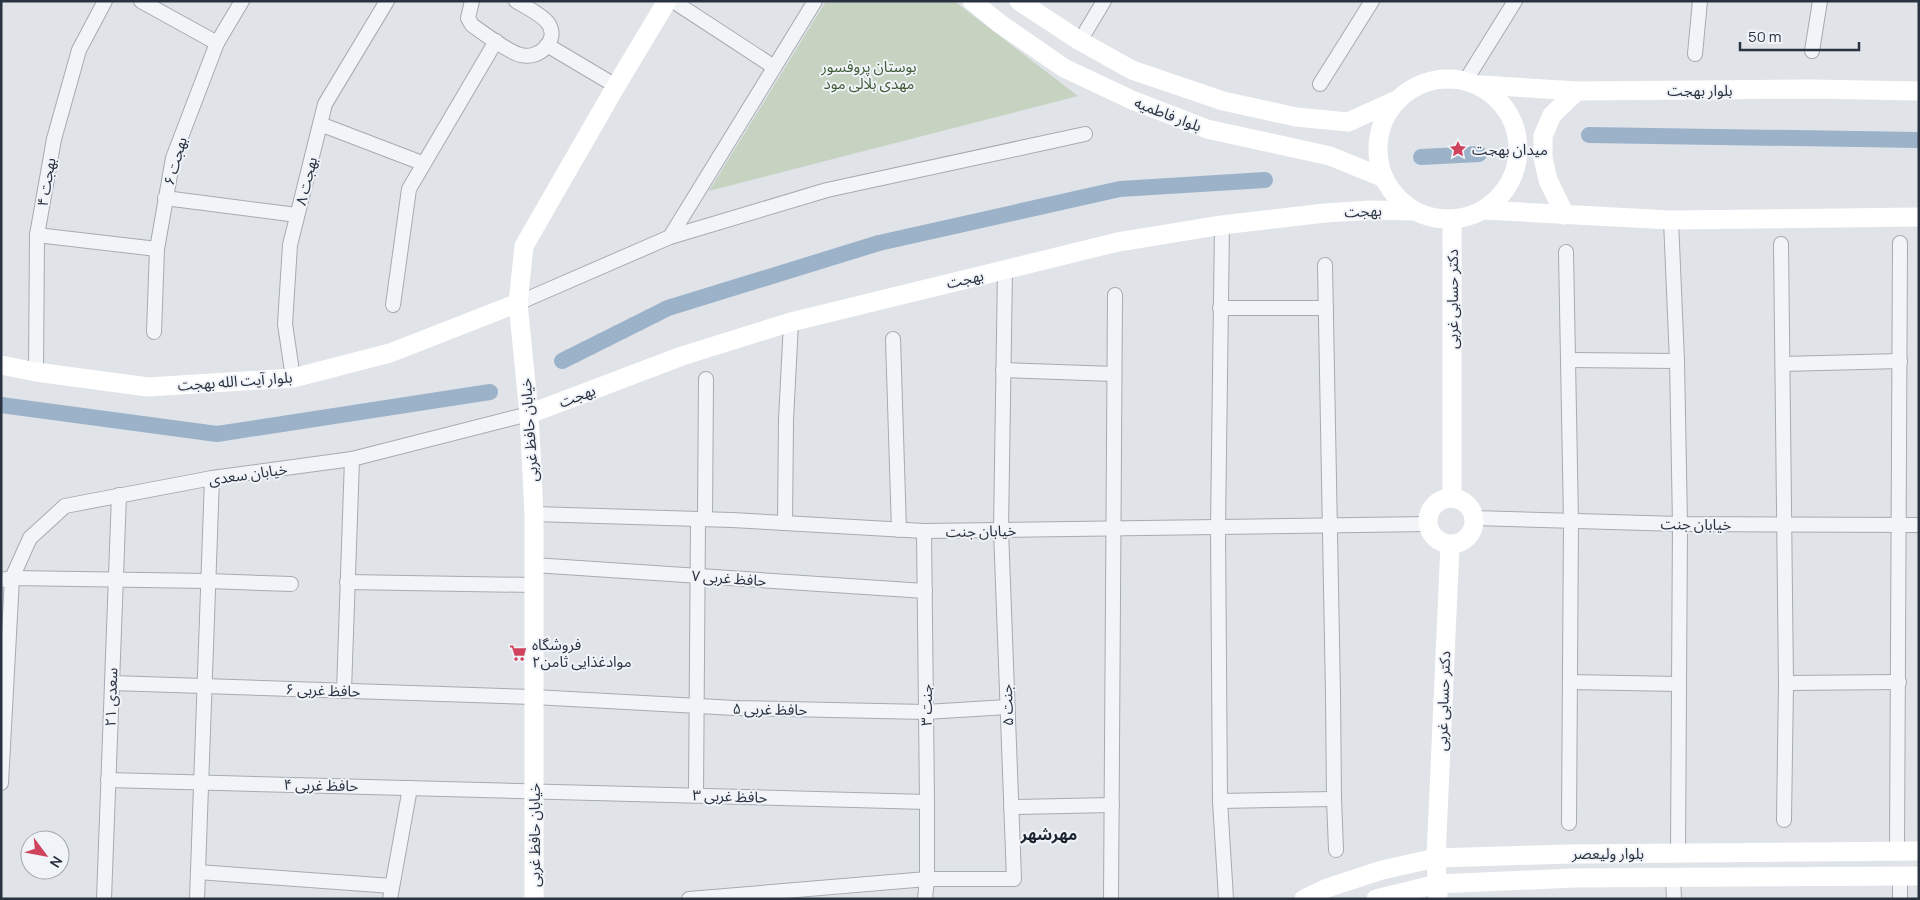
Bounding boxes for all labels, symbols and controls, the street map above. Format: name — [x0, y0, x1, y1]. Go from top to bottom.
scale bar — [1740, 20, 1859, 52]
text: 50 m — [1748, 26, 1782, 47]
park label: بوستان پروفسور مهدی بلالی مود — [820, 56, 917, 94]
street label: بلوار بهجت — [1667, 80, 1733, 101]
street label: بلوار فاطمیه — [1131, 92, 1205, 136]
street label: بهجت ۶ — [158, 134, 192, 188]
place icon: میدان بهجت — [1448, 139, 1468, 159]
place label: میدان بهجت — [1472, 139, 1548, 160]
street label: بهجت ۸ — [290, 155, 322, 207]
street label: بهجت ۴ — [31, 156, 61, 208]
street label: بهجت — [1344, 200, 1382, 222]
street label: دکتر حسابی غربی — [1442, 249, 1463, 349]
street label: بهجت — [944, 265, 986, 293]
street label: بلوار آیت الله بهجت — [177, 367, 293, 395]
street label: خیابان حافظ غربی — [515, 377, 543, 483]
street label: بهجت — [556, 379, 598, 413]
street label: خیابان سعدی — [207, 458, 289, 490]
street label: خیابان جنت — [1660, 513, 1732, 535]
street label: خیابان جنت — [945, 520, 1017, 542]
street label: حافظ غربی ۷ — [691, 565, 767, 591]
place label: فروشگاه موادغذایی ثامن۲ — [532, 634, 632, 672]
supermarket icon: فروشگاه موادغذایی ثامن۲ — [508, 643, 528, 663]
street label: دکتر حسابی غربی — [1431, 651, 1455, 751]
street label: سعدی ۲۱ — [99, 667, 123, 727]
street label: حافظ غربی ۶ — [285, 678, 361, 702]
street label: جنت ۳ — [916, 684, 937, 726]
street label: جنت ۵ — [996, 684, 1018, 726]
street label: حافظ غربی ۵ — [732, 698, 808, 720]
street label: حافظ غربی ۴ — [283, 774, 359, 796]
street label: خیابان حافظ غربی — [524, 783, 545, 887]
street label: حافظ غربی ۳ — [692, 784, 768, 808]
district label: مهرشهر — [1020, 823, 1077, 845]
north arrow — [20, 830, 70, 880]
street label: بلوار ولیعصر — [1571, 843, 1644, 864]
text: N — [46, 853, 67, 871]

